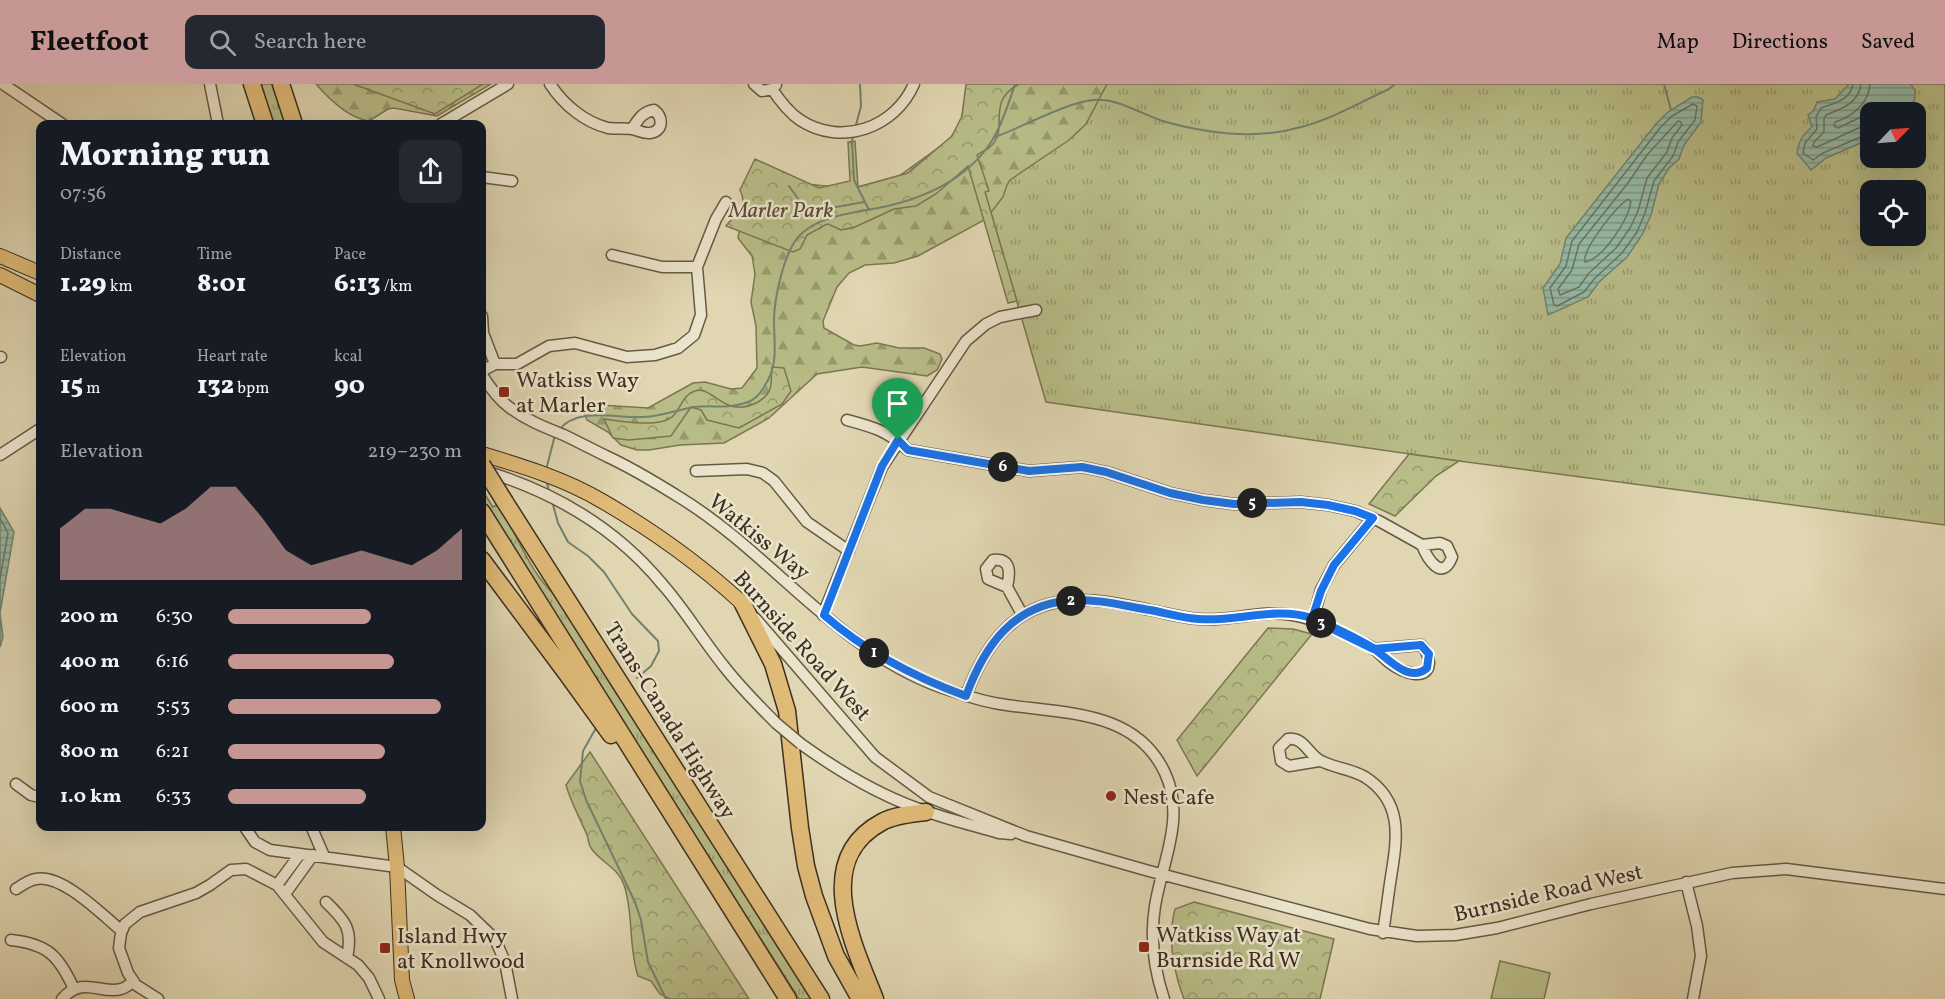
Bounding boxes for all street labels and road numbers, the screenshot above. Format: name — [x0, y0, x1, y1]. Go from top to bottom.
street label: Watkiss Way — [701, 487, 816, 589]
street label: Burnside Road West — [725, 565, 877, 729]
street label: Trans-Canada Highway — [595, 617, 742, 826]
street label: Burnside Road West — [1451, 858, 1646, 931]

